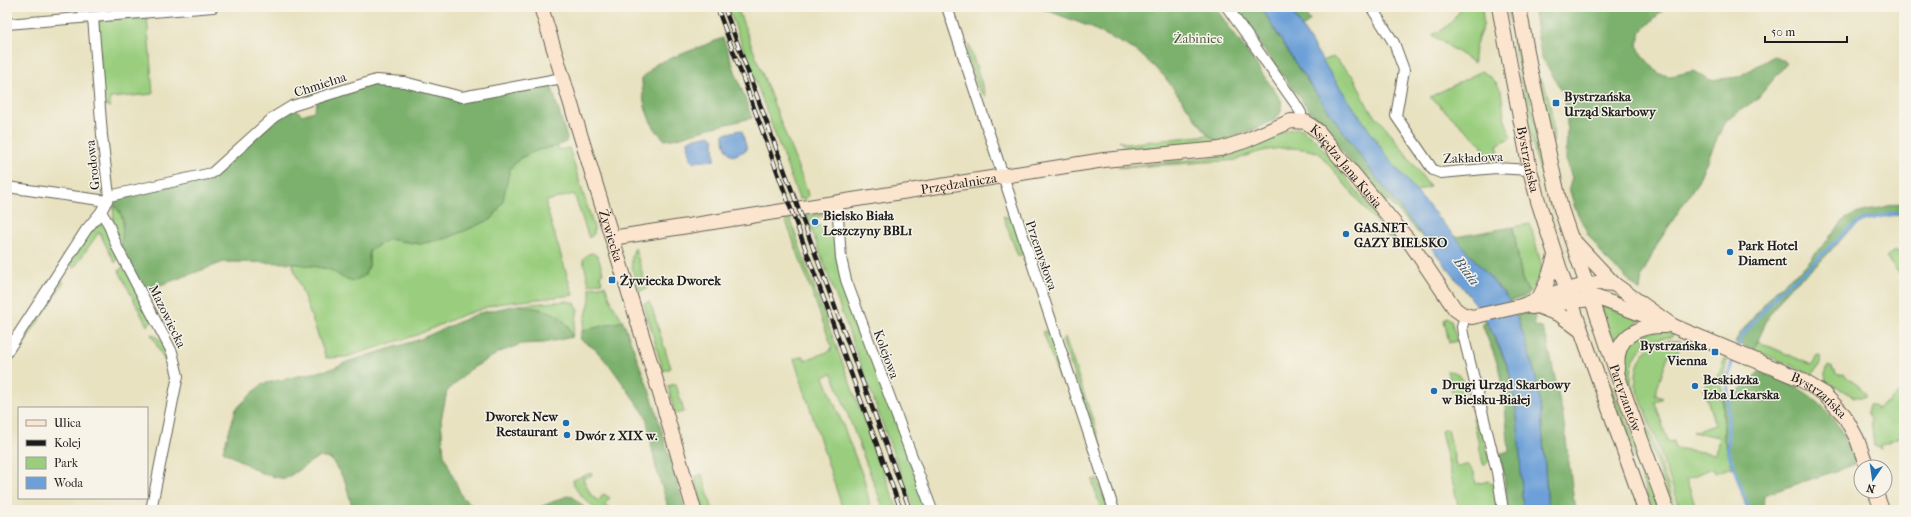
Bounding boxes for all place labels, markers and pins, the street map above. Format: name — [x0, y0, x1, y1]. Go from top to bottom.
place label: Bystrzańska Urząd Skarbowy — [1563, 89, 1657, 120]
marker: Bystrzańska Urząd Skarbowy — [1551, 98, 1561, 108]
place label: Bielsko Biała Leszczyny BBL1 — [823, 208, 913, 239]
marker: Bielsko Biała Leszczyny BBL1 — [810, 217, 820, 227]
place label: GAS.NET GAZY BIELSKO — [1354, 220, 1447, 250]
marker: GAS.NET GAZY BIELSKO — [1341, 229, 1351, 239]
place label: Park Hotel Diament — [1738, 238, 1798, 268]
marker: Park Hotel Diament — [1725, 247, 1735, 257]
place label: Żywiecka Dworek — [620, 273, 722, 289]
marker: Żywiecka Dworek — [607, 275, 617, 285]
place label: Bystrzańska Vienna — [1640, 338, 1708, 368]
marker: Bystrzańska Vienna — [1710, 347, 1720, 357]
place label: Beskidzka Izba Lekarska — [1703, 372, 1780, 402]
place label: Drugi Urząd Skarbowy w Bielsku-Białej — [1441, 377, 1571, 407]
marker: Beskidzka Izba Lekarska — [1690, 381, 1700, 391]
marker: Drugi Urząd Skarbowy w Bielsku-Białej — [1429, 386, 1439, 396]
place label: Dworek New Restaurant — [485, 409, 559, 439]
marker: Dworek New Restaurant — [561, 418, 571, 428]
place label: Dwór z XIX w. — [575, 428, 658, 443]
marker: Dwór z XIX w. — [562, 430, 572, 440]

